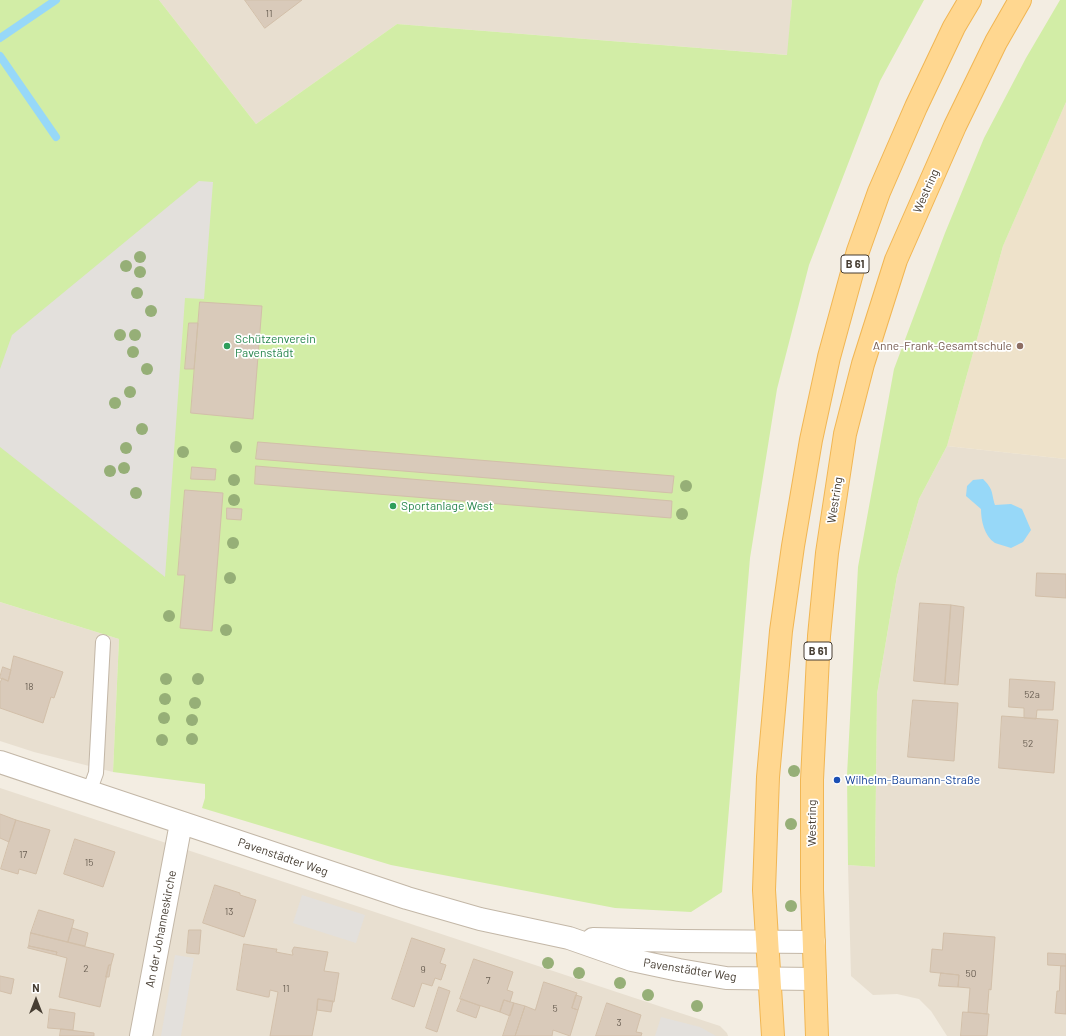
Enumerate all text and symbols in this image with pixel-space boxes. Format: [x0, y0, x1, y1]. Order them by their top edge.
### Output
house number: 11 [265, 8, 273, 20]
street label: Westring [910, 167, 942, 215]
road number: B 61 [841, 255, 869, 273]
place label: Schützenverein Pavenstädt [235, 332, 316, 360]
place label: Anne-Frank-Gesamtschule [873, 339, 1012, 353]
marker: Schützenverein Pavenstädt [222, 341, 232, 351]
marker: Anne-Frank-Gesamtschule [1015, 341, 1025, 351]
street label: Westring [824, 476, 846, 524]
place label: Sportanlage West [401, 499, 493, 513]
marker: Sportanlage West [388, 501, 398, 511]
road number: B 61 [804, 642, 832, 660]
house number: 18 [25, 681, 33, 693]
house number: 52a [1024, 689, 1040, 701]
house number: 52 [1023, 738, 1033, 750]
place label: Wilhelm-Baumann-Straße [845, 773, 980, 787]
marker: Wilhelm-Baumann-Straße [832, 775, 842, 785]
street label: Westring [805, 800, 819, 846]
street label: Pavenstädter Weg [236, 835, 330, 879]
house number: 17 [19, 849, 27, 861]
house number: 15 [85, 857, 93, 869]
street label: An der Johanneskirche [143, 869, 179, 989]
house number: 13 [225, 906, 233, 918]
street label: Pavenstädter Weg [642, 956, 738, 984]
house number: 2 [83, 963, 89, 975]
house number: 9 [420, 964, 426, 976]
house number: 50 [966, 968, 976, 980]
house number: 7 [486, 975, 490, 987]
north arrow [16, 980, 56, 1020]
text: N [32, 981, 40, 994]
house number: 11 [282, 983, 290, 995]
house number: 5 [552, 1003, 558, 1015]
house number: 3 [616, 1017, 622, 1029]

